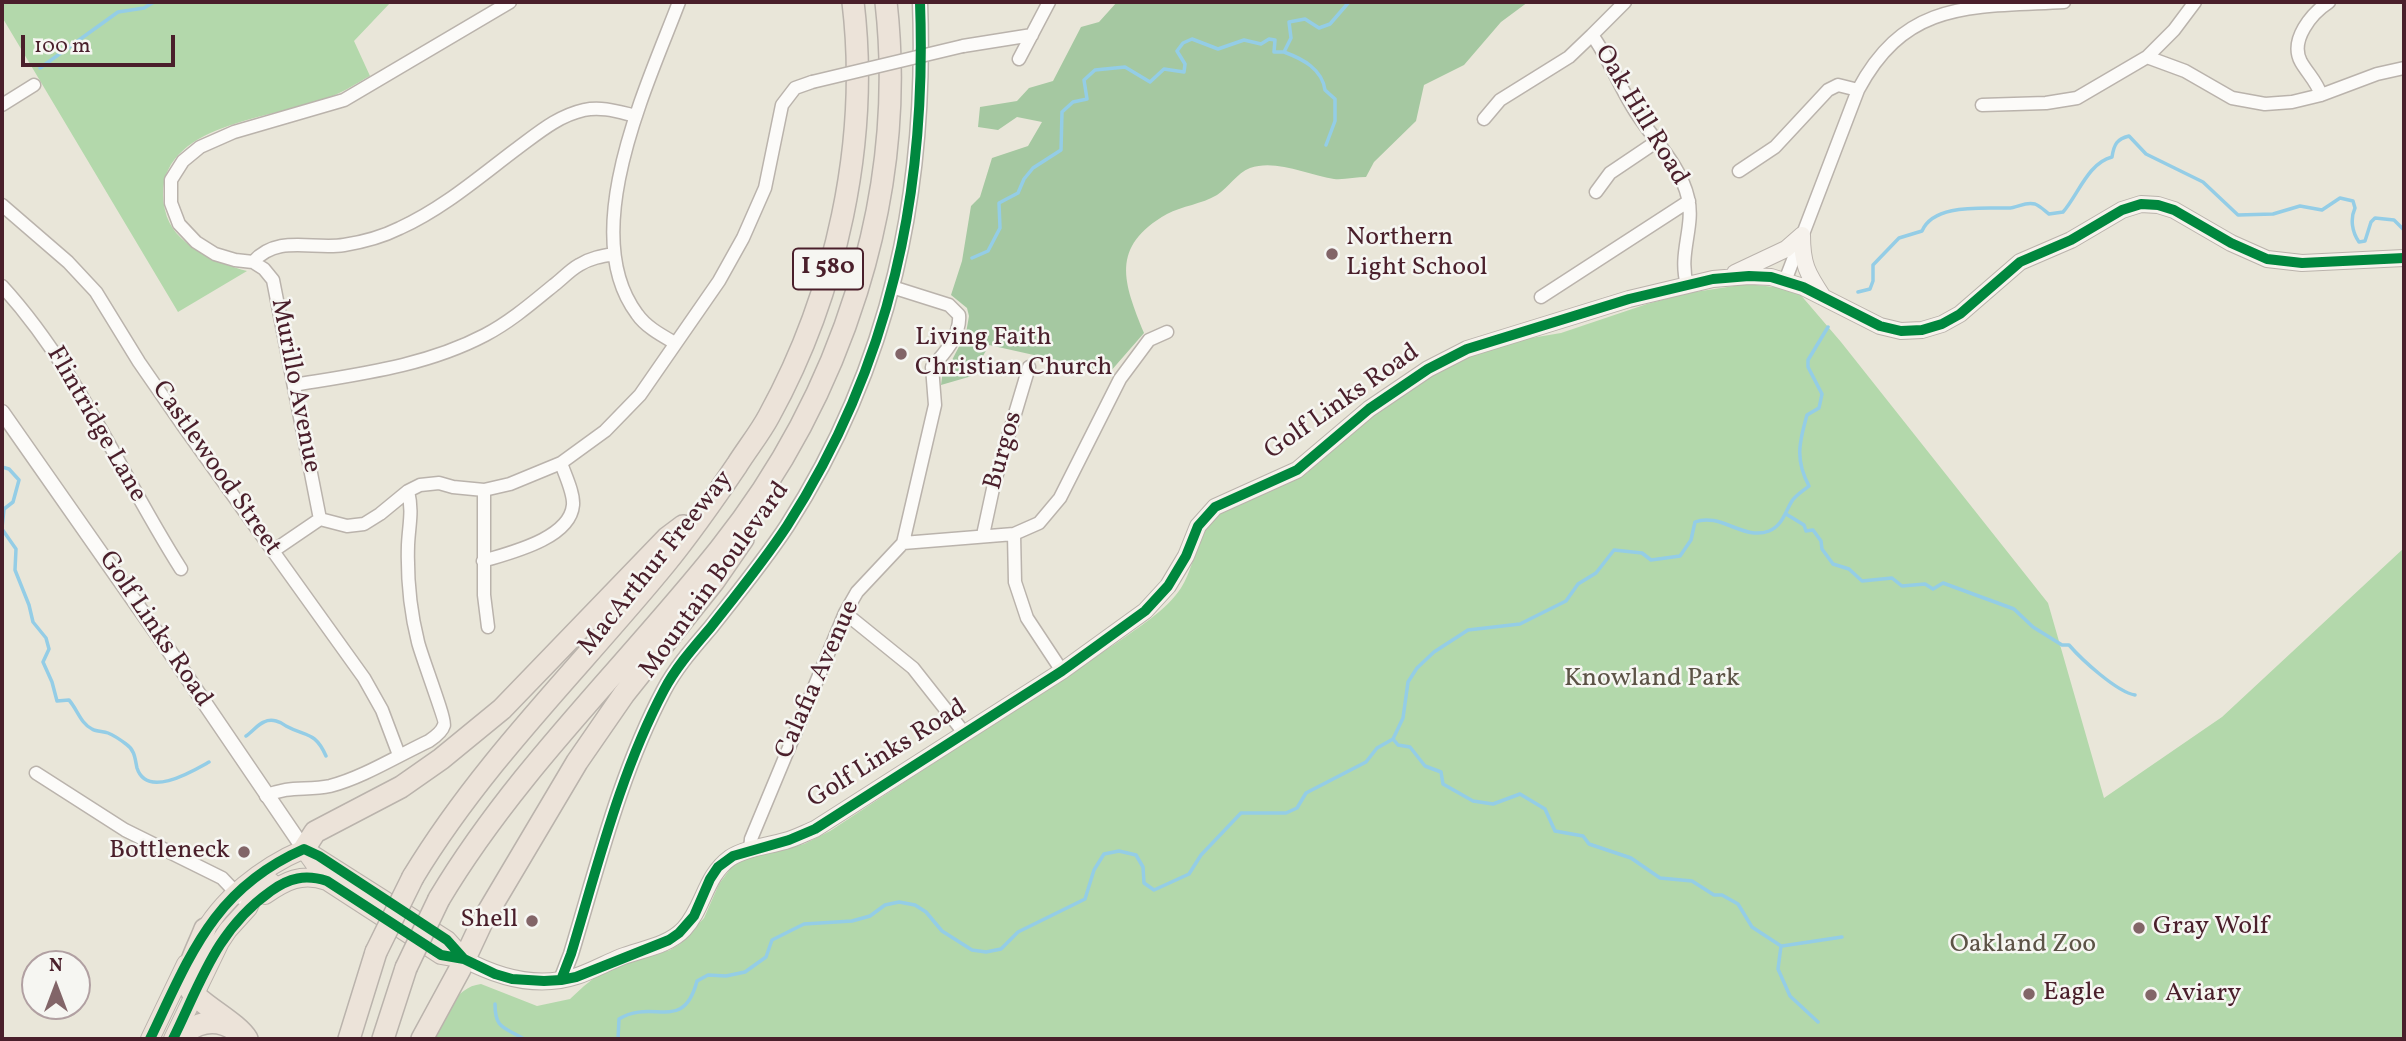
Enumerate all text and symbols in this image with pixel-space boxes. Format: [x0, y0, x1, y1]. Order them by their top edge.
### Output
scale bar [24, 21, 178, 65]
text: 100 m [34, 32, 91, 61]
street label: Oak Hill Road [1586, 40, 1694, 192]
place label: Northern Light School [1346, 223, 1487, 284]
marker: Northern Light School [1324, 246, 1340, 262]
road number: I 580 [793, 248, 863, 290]
street label: Murillo Avenue [262, 296, 326, 476]
place label: Living Faith Christian Church [915, 323, 1112, 384]
street label: Golf Links Road [1260, 338, 1426, 468]
street label: Flintridge Lane [38, 342, 152, 508]
marker: Living Faith Christian Church [893, 346, 909, 362]
street label: Castlewood Street [143, 376, 287, 562]
street label: Burgos [979, 408, 1031, 494]
street label: MacArthur Freeway [573, 465, 741, 663]
street label: Mountain Boulevard [634, 477, 798, 685]
street label: Golf Links Road [90, 546, 218, 714]
street label: Calafia Avenue [770, 596, 868, 764]
park label: Knowland Park [1564, 664, 1740, 696]
street label: Golf Links Road [803, 694, 973, 816]
place label: Bottleneck [109, 836, 230, 868]
marker: Bottleneck [236, 844, 252, 860]
place label: Shell [460, 905, 518, 937]
place label: Gray Wolf [2153, 912, 2269, 944]
marker: Shell [524, 913, 540, 929]
marker: Gray Wolf [2131, 920, 2147, 936]
park label: Oakland Zoo [1950, 930, 2096, 962]
north arrow [21, 950, 91, 1020]
text: N [49, 953, 63, 979]
place label: Eagle [2043, 978, 2105, 1010]
place label: Aviary [2165, 979, 2241, 1011]
marker: Eagle [2021, 986, 2037, 1002]
marker: Aviary [2143, 987, 2159, 1003]

